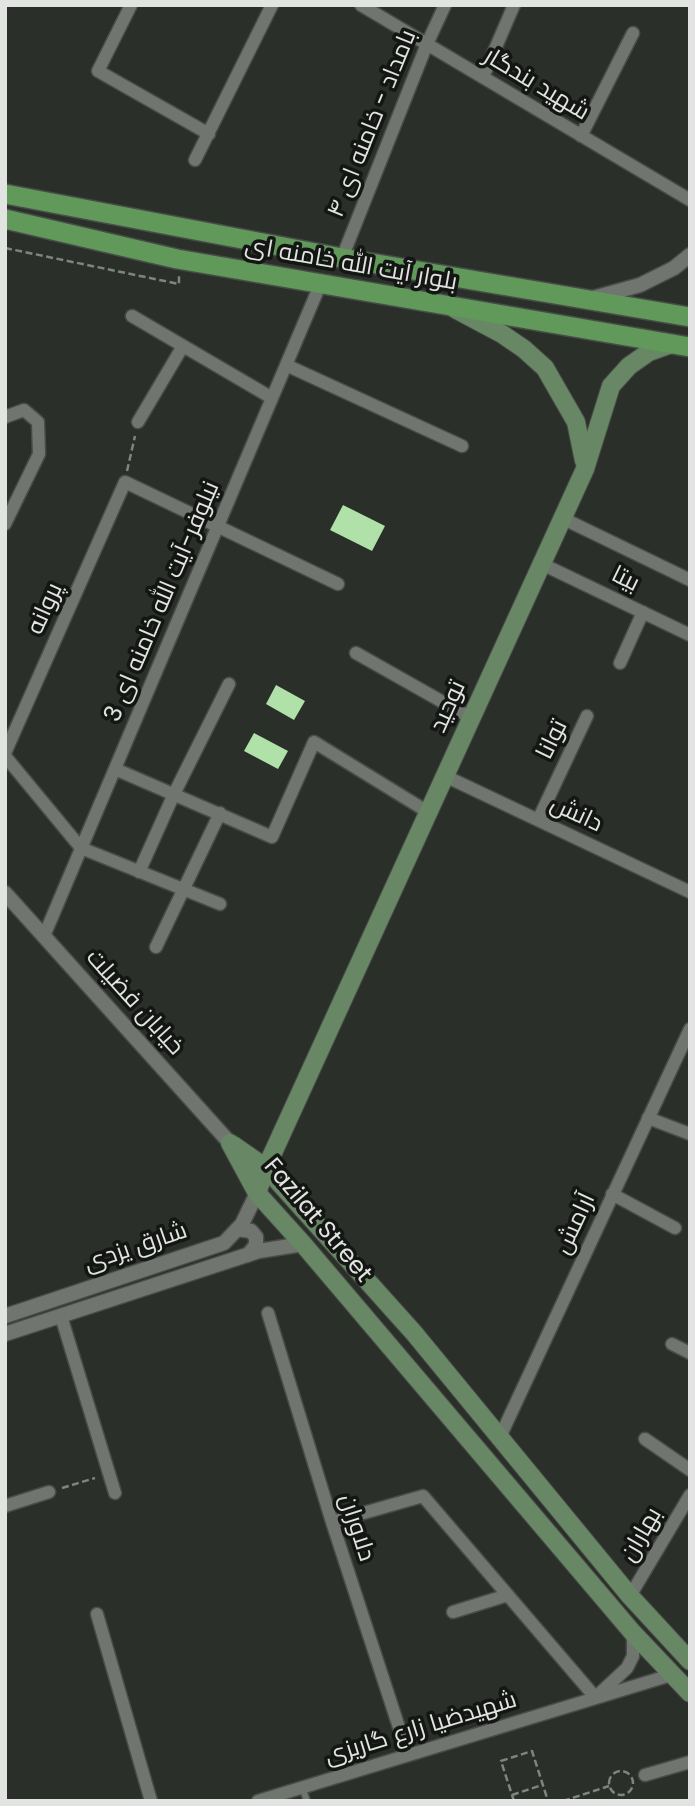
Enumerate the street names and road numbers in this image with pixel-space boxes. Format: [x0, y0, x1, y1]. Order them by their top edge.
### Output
street label: بامداد - خامنه ای ۴ [322, 26, 424, 222]
street label: شهید بندگار [478, 42, 594, 128]
street label: بلوار آیت الله خامنه ای [243, 232, 459, 298]
street label: نیلوفر-آیت الله خامنه ای 3 [99, 477, 227, 727]
street label: بیتا [606, 561, 644, 599]
street label: پروانه [22, 579, 70, 639]
street label: توحید [425, 677, 473, 737]
street label: توانا [531, 716, 575, 764]
street label: دانش [545, 790, 607, 840]
street label: خیابان فضیلت [79, 944, 189, 1062]
street label: Fazilat Street [257, 1153, 377, 1289]
street label: آرامش [549, 1189, 603, 1259]
street label: شارق یزدی [81, 1217, 191, 1279]
street label: دلاوران [332, 1491, 380, 1565]
street label: بهاران [615, 1503, 669, 1567]
street label: شهیدضیا زارع گاریزی [322, 1686, 520, 1772]

